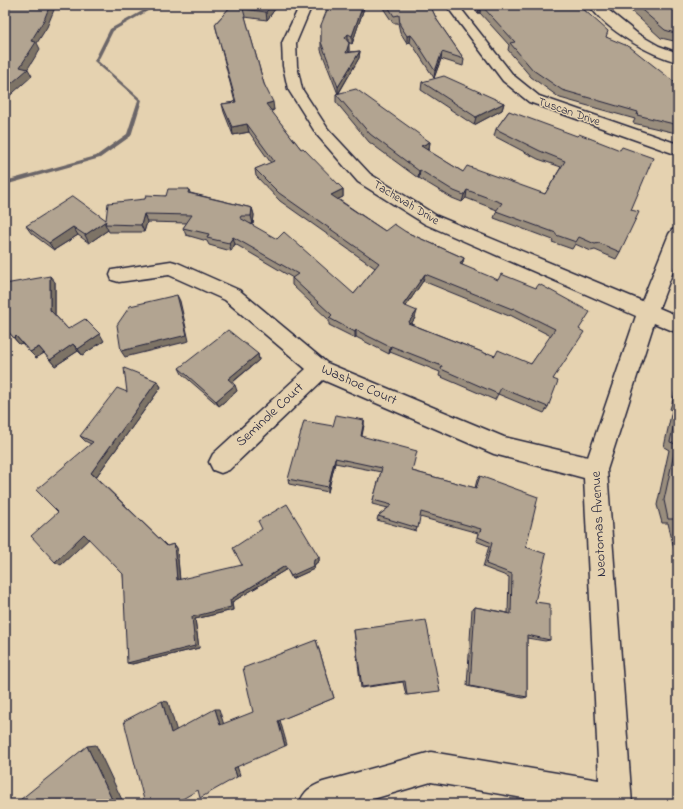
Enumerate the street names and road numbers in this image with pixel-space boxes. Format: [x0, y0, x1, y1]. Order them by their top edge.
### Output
street label: Tuscan Drive [535, 93, 603, 131]
street label: Tachevah Drive [369, 176, 443, 230]
street label: Washoe Court [318, 359, 401, 411]
street label: Seminole Court [231, 378, 309, 452]
street label: Neotomas Avenue [586, 470, 612, 577]

